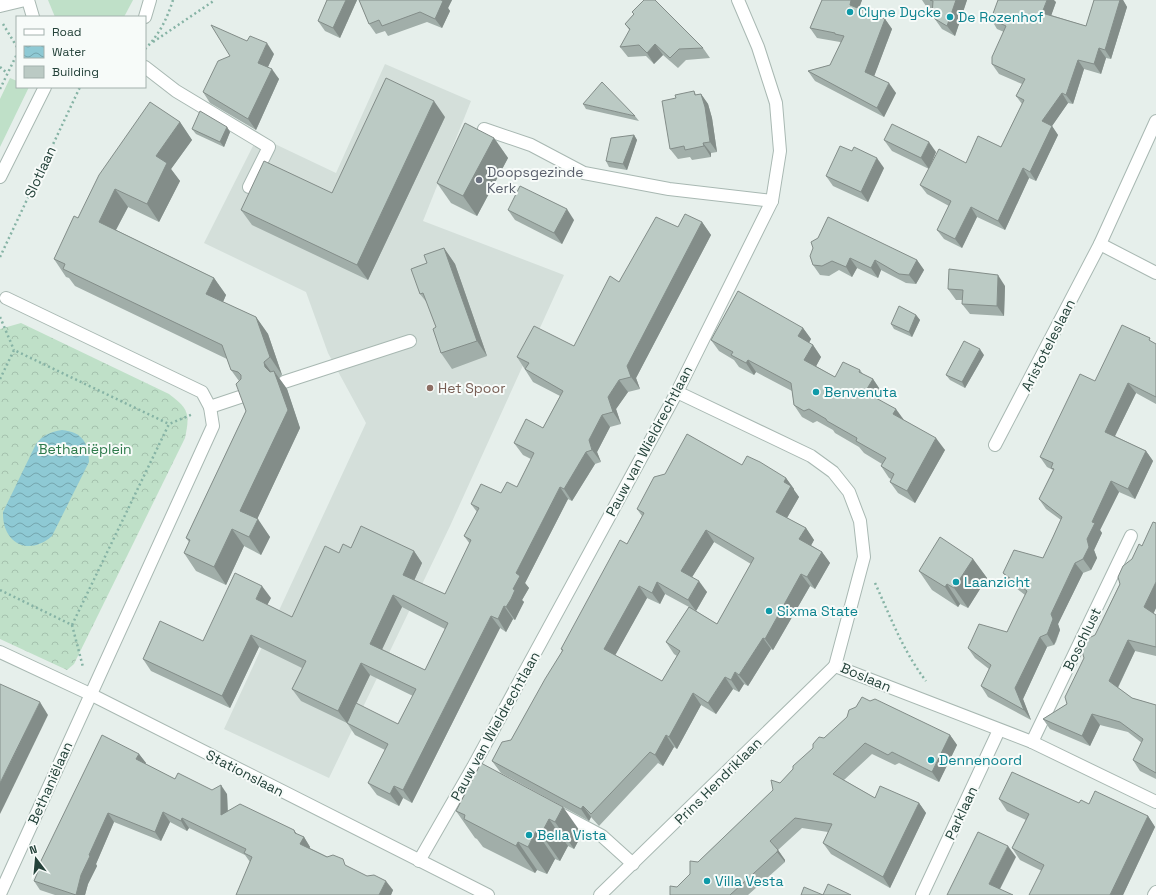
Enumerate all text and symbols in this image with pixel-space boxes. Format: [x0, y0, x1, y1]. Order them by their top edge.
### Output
place label: Clyne Dycke [858, 3, 941, 21]
marker: Clyne Dycke [845, 7, 855, 17]
place label: De Rozenhof [958, 8, 1043, 26]
marker: De Rozenhof [945, 12, 955, 22]
legend [16, 16, 146, 88]
text: Road [52, 24, 81, 40]
text: Water [52, 44, 86, 60]
text: Building [52, 64, 99, 80]
street label: Slotlaan [20, 143, 60, 201]
place label: Doopsgezinde Kerk [487, 163, 584, 197]
marker: Doopsgezinde Kerk [474, 175, 484, 185]
street label: Aristoteleslaan [1017, 296, 1079, 394]
street label: Pauw van Wieldrechtlaan [602, 363, 696, 519]
place label: Het Spoor [438, 379, 505, 397]
marker: Het Spoor [425, 383, 435, 393]
place label: Benvenuta [824, 383, 897, 401]
marker: Benvenuta [811, 387, 821, 397]
park label: Bethaniëplein [38, 440, 132, 458]
place label: Laanzicht [964, 573, 1030, 591]
marker: Laanzicht [951, 577, 961, 587]
place label: Sixma State [777, 602, 858, 620]
street label: Boschlust [1059, 605, 1105, 673]
marker: Sixma State [764, 606, 774, 616]
street label: Pauw van Wieldrechtlaan [446, 648, 544, 804]
street label: Boslaan [838, 658, 894, 696]
street label: Prins Hendriklaan [671, 734, 765, 828]
street label: Bethaniëlaan [24, 739, 76, 827]
street label: Stationslaan [203, 746, 287, 800]
place label: Dennenoord [939, 751, 1022, 769]
marker: Dennenoord [926, 755, 936, 765]
street label: Parklaan [941, 783, 981, 843]
place label: Bella Vista [537, 826, 607, 844]
marker: Bella Vista [524, 830, 534, 840]
north arrow [16, 839, 56, 879]
text: N [28, 842, 39, 857]
place label: Villa Vesta [715, 872, 784, 890]
marker: Villa Vesta [702, 876, 712, 886]

